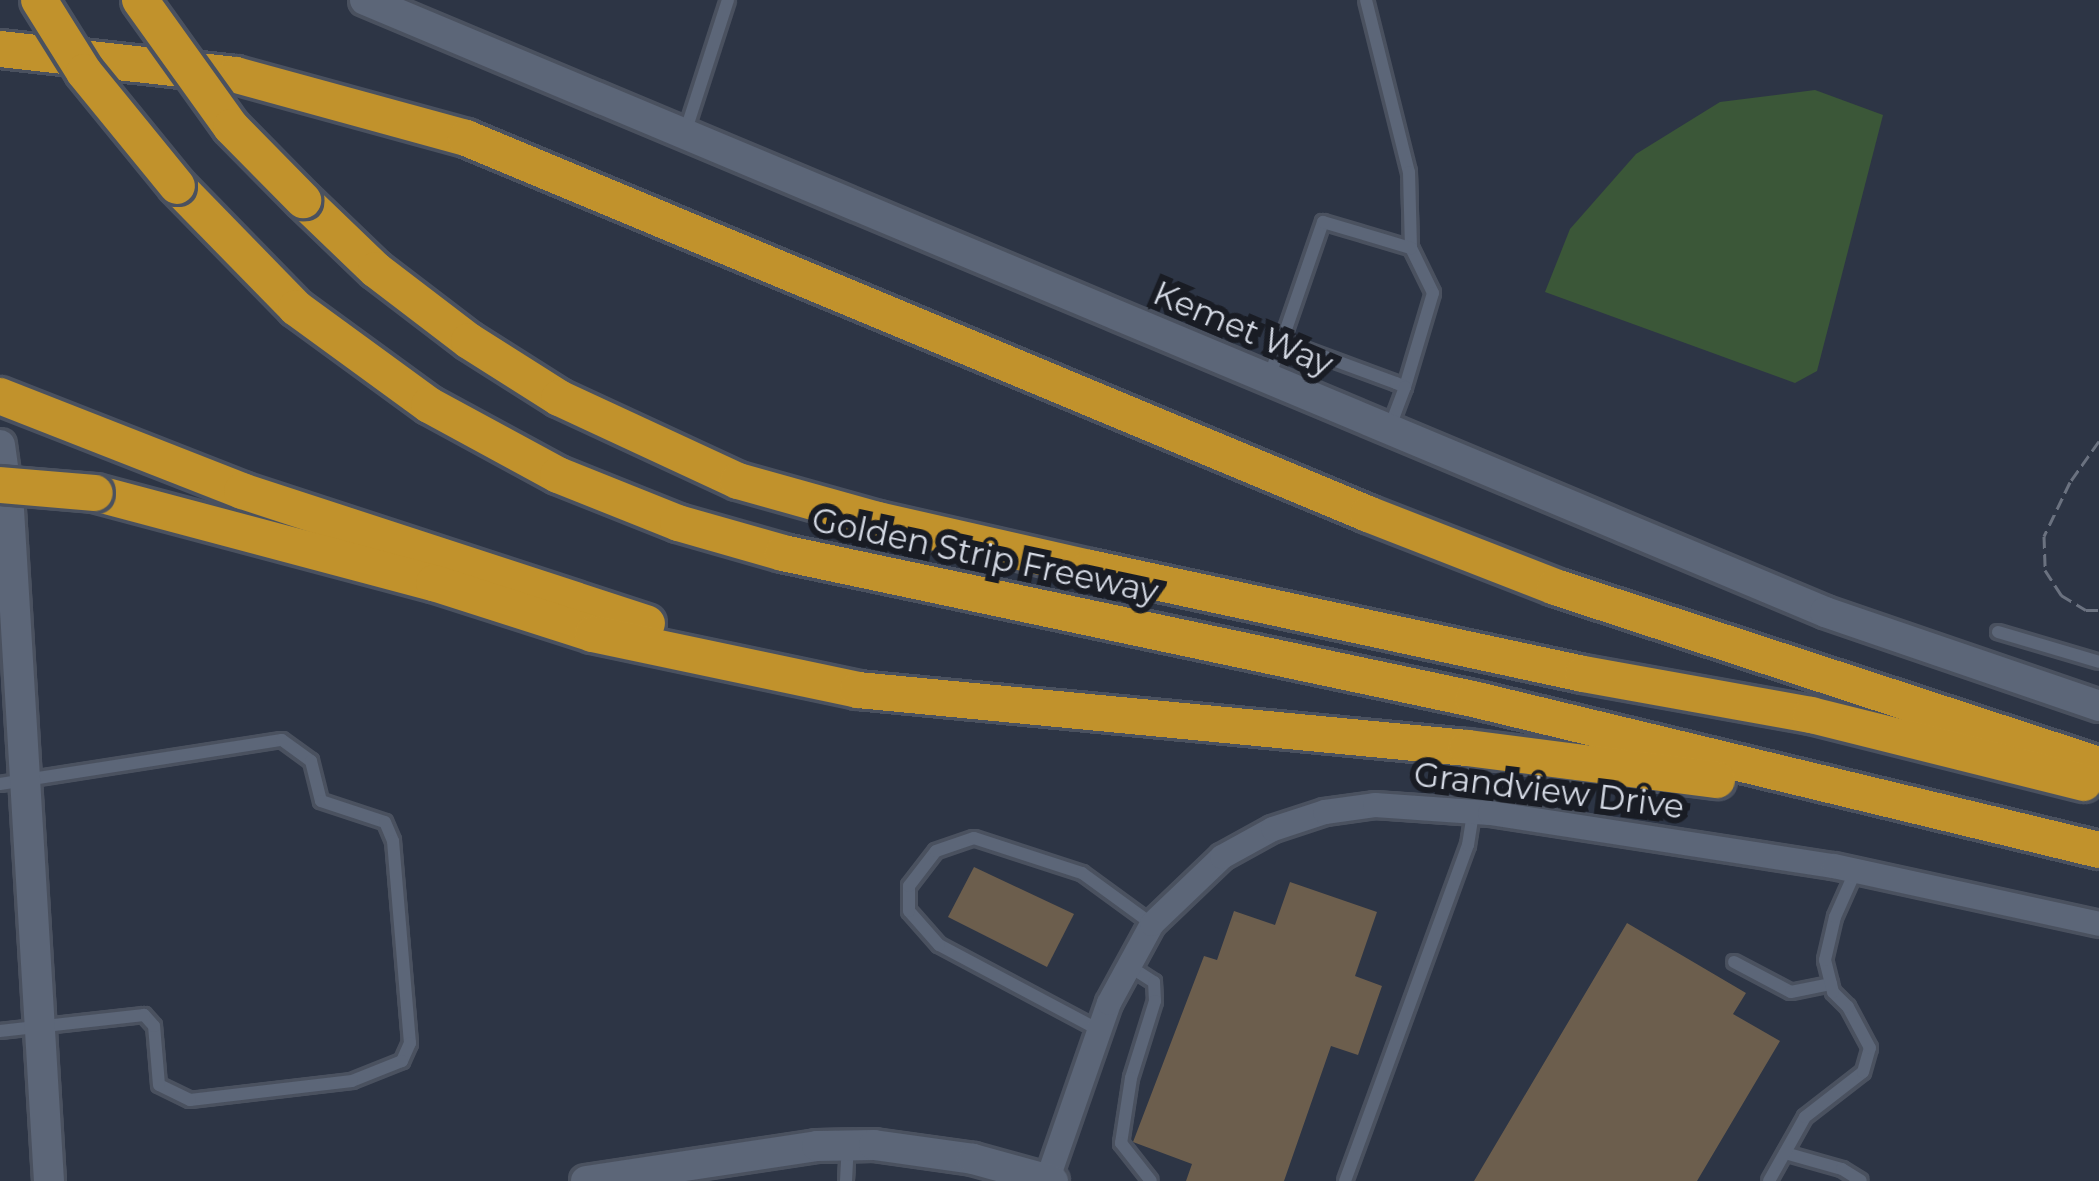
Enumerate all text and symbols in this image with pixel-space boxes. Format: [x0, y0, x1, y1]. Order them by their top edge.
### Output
street label: Kemet Way [1147, 273, 1339, 385]
street label: Golden Strip Freeway [808, 500, 1162, 612]
street label: Grandview Drive [1412, 755, 1686, 827]

